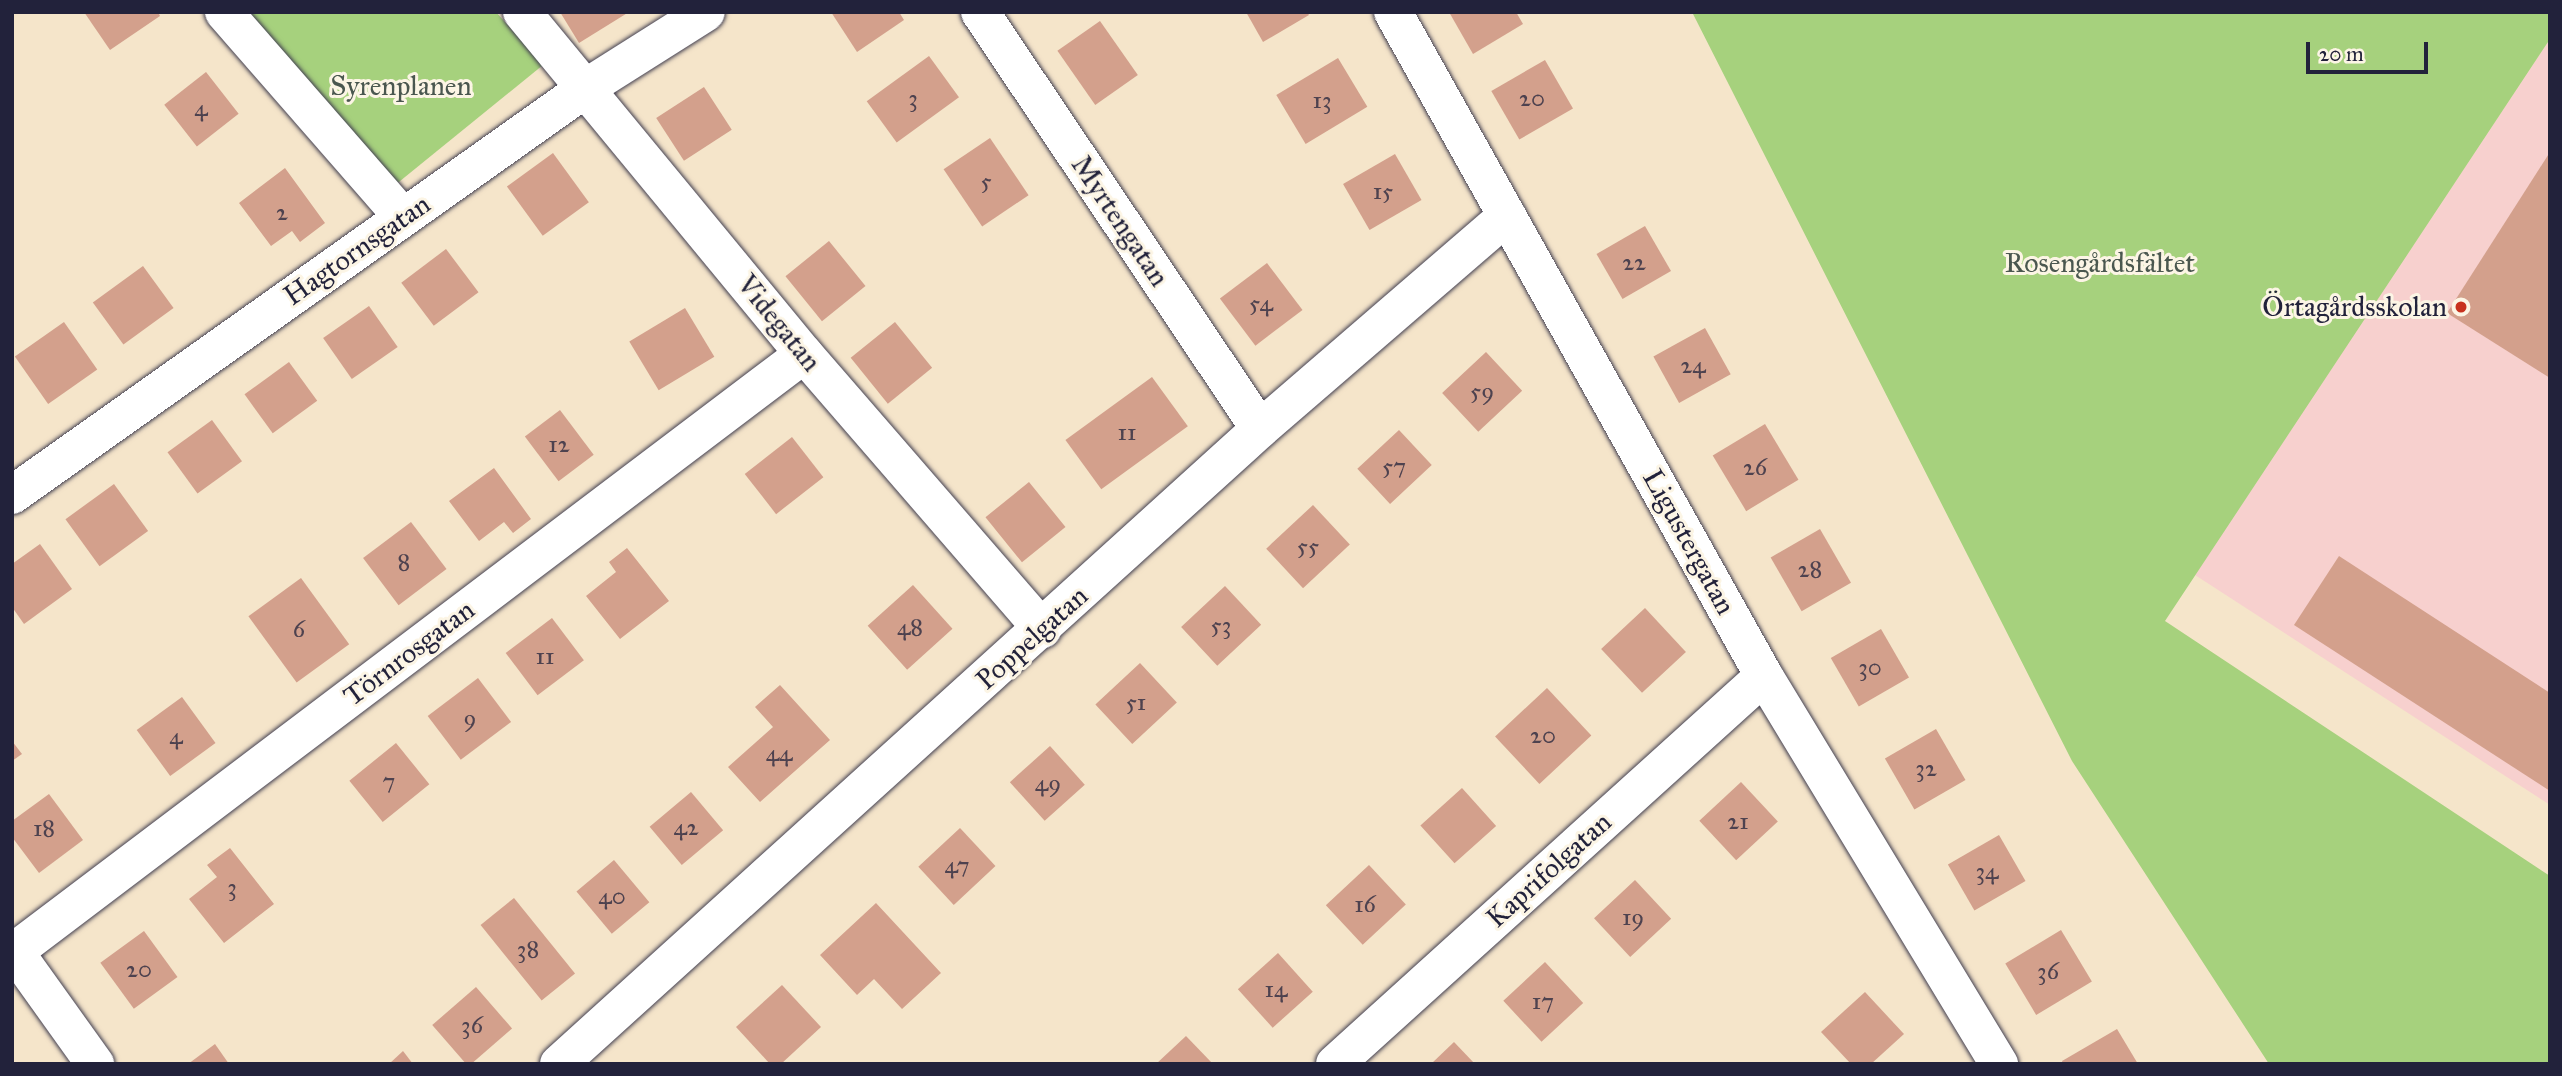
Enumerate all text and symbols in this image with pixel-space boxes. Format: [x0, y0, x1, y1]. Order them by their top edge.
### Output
scale bar [2310, 28, 2432, 72]
text: 20 m [2319, 41, 2364, 67]
park label: Syrenplanen [330, 69, 472, 103]
house number: 3 [908, 85, 918, 113]
house number: 20 [1519, 85, 1545, 113]
house number: 13 [1312, 87, 1332, 115]
house number: 4 [194, 95, 208, 123]
street label: Myrtengatan [1064, 149, 1176, 293]
house number: 5 [980, 168, 992, 196]
house number: 15 [1373, 178, 1393, 206]
street label: Hagtornsgatan [277, 187, 437, 313]
house number: 2 [276, 199, 288, 227]
park label: Rosengårdsfältet [2005, 246, 2195, 280]
house number: 22 [1622, 249, 1646, 277]
street label: Videgatan [730, 268, 828, 378]
house number: 54 [1249, 290, 1273, 318]
place label: Örtagårdsskolan [2262, 290, 2447, 324]
marker: Örtagårdsskolan [2453, 299, 2469, 315]
house number: 24 [1680, 352, 1706, 380]
house number: 59 [1470, 378, 1494, 406]
house number: 11 [1118, 419, 1136, 447]
house number: 12 [548, 431, 570, 459]
house number: 57 [1382, 453, 1406, 481]
house number: 26 [1743, 454, 1767, 482]
street label: Ligustergatan [1635, 464, 1743, 620]
house number: 55 [1297, 533, 1319, 561]
house number: 8 [398, 549, 410, 577]
house number: 28 [1798, 556, 1822, 584]
street label: Poppelgatan [969, 579, 1095, 697]
street label: Törnrosgatan [337, 593, 481, 713]
house number: 53 [1211, 612, 1231, 640]
house number: 48 [897, 614, 923, 642]
house number: 6 [293, 616, 305, 644]
house number: 11 [536, 643, 554, 671]
house number: 30 [1858, 654, 1882, 682]
house number: 51 [1126, 689, 1146, 717]
house number: 9 [464, 705, 476, 733]
house number: 20 [1530, 722, 1556, 750]
house number: 4 [169, 723, 183, 751]
house number: 44 [766, 740, 792, 768]
house number: 32 [1915, 755, 1937, 783]
house number: 7 [383, 768, 395, 796]
house number: 49 [1035, 770, 1061, 798]
street label: Kaprifolgatan [1480, 805, 1618, 935]
house number: 21 [1727, 808, 1749, 836]
house number: 42 [673, 814, 699, 842]
house number: 18 [33, 815, 55, 843]
house number: 47 [944, 852, 970, 880]
house number: 34 [1976, 858, 1998, 886]
house number: 3 [227, 874, 237, 902]
house number: 40 [598, 883, 626, 911]
house number: 16 [1354, 891, 1376, 919]
house number: 19 [1622, 904, 1644, 932]
house number: 38 [517, 936, 539, 964]
house number: 20 [126, 956, 152, 984]
house number: 36 [2037, 958, 2059, 986]
house number: 14 [1265, 976, 1287, 1004]
house number: 17 [1532, 988, 1554, 1016]
house number: 36 [461, 1012, 483, 1040]

